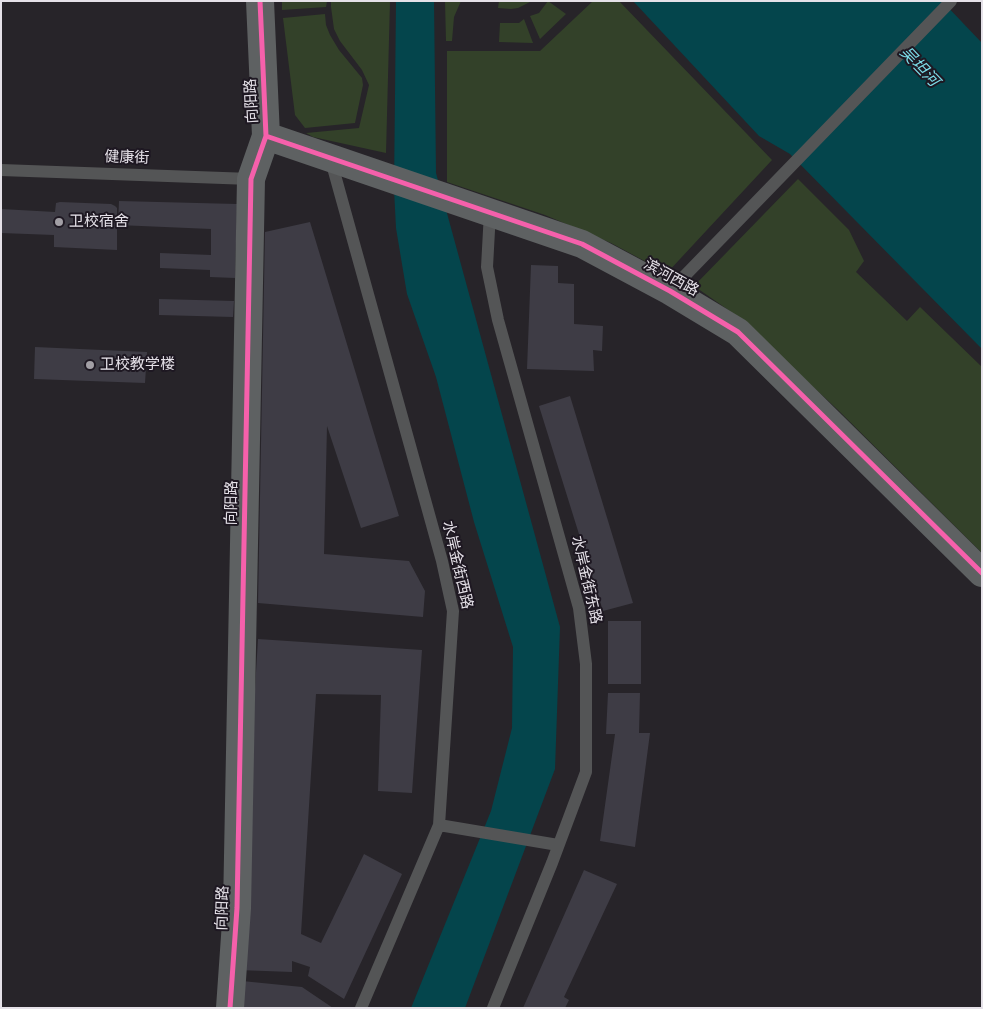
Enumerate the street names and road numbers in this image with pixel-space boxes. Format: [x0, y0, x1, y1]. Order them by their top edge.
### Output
street label: 向阳路 [242, 78, 262, 124]
street label: 健康街 [104, 148, 150, 168]
street label: 滨河西路 [640, 256, 702, 300]
street label: 向阳路 [223, 480, 241, 526]
street label: 水岸金街西路 [438, 519, 476, 611]
street label: 水岸金街东路 [567, 534, 605, 626]
street label: 向阳路 [213, 885, 233, 931]

